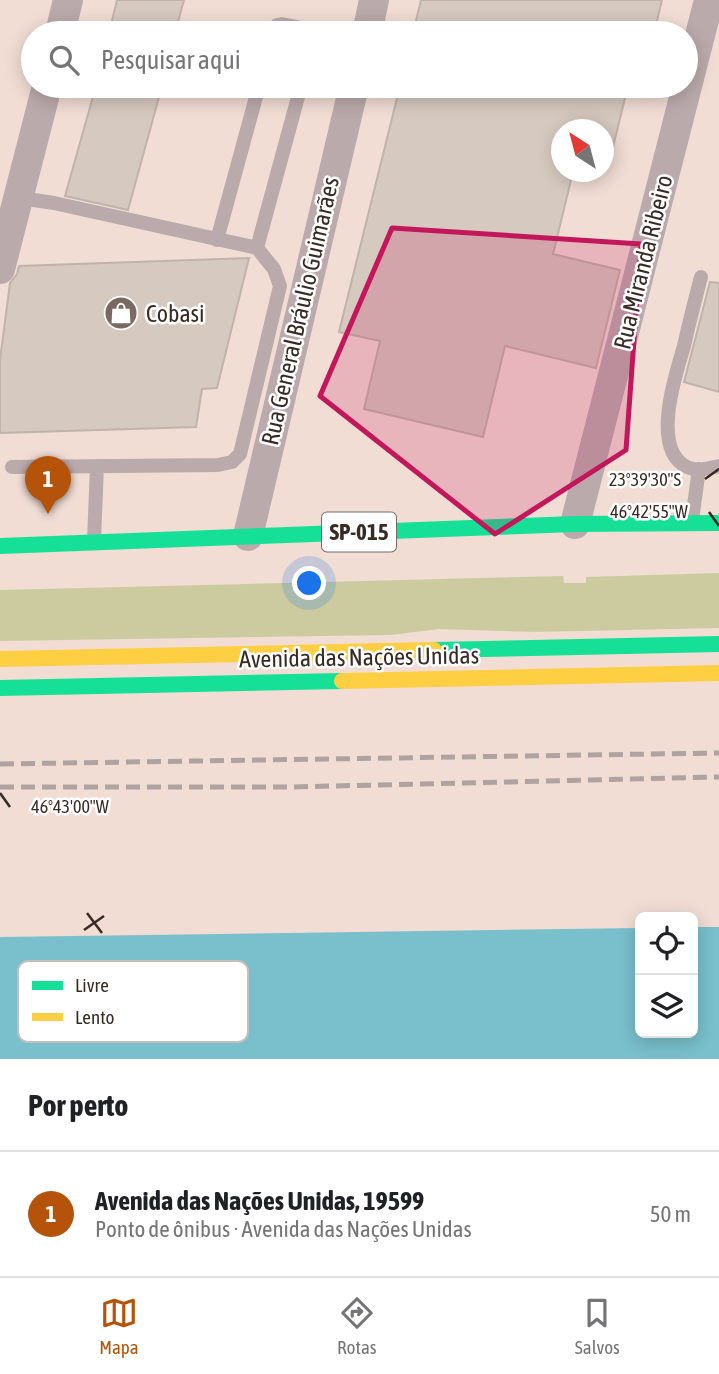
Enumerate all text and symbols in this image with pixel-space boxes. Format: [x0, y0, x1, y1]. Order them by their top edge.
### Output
search box [21, 21, 698, 98]
icon: search [45, 41, 83, 79]
text: Pesquisar aqui [101, 45, 241, 75]
north arrow [551, 119, 614, 182]
street label: Rua Miranda Ribeiro [608, 172, 678, 352]
street label: Rua General Bráulio Guimarães [256, 174, 344, 448]
shop icon: Cobasi [102, 294, 140, 332]
place label: Cobasi [146, 300, 205, 327]
pin: 1 [25, 456, 71, 514]
text: 23°39'30"S [609, 469, 681, 490]
text: 46°42'55"W [610, 501, 688, 522]
road number: SP-015 [322, 512, 396, 552]
your location [292, 566, 326, 600]
street label: Avenida das Nações Unidas [239, 641, 479, 673]
text: 46°43'00"W [31, 796, 109, 817]
map controls [635, 912, 698, 1038]
button: locate [635, 912, 698, 975]
legend [18, 961, 248, 1042]
text: Livre [75, 974, 109, 996]
button: layers [635, 975, 698, 1038]
text: Lento [75, 1006, 114, 1028]
text: Por perto [28, 1088, 128, 1122]
text: Avenida das Nações Unidas, 19599 [95, 1186, 424, 1216]
text: 1 [46, 1201, 56, 1227]
text: 50 m [650, 1201, 691, 1227]
text: Ponto de ônibus · Avenida das Nações Unidas [95, 1216, 472, 1242]
tab: Mapa [99, 1294, 139, 1358]
tab: Rotas [337, 1294, 376, 1358]
tab: Salvos [575, 1294, 620, 1358]

